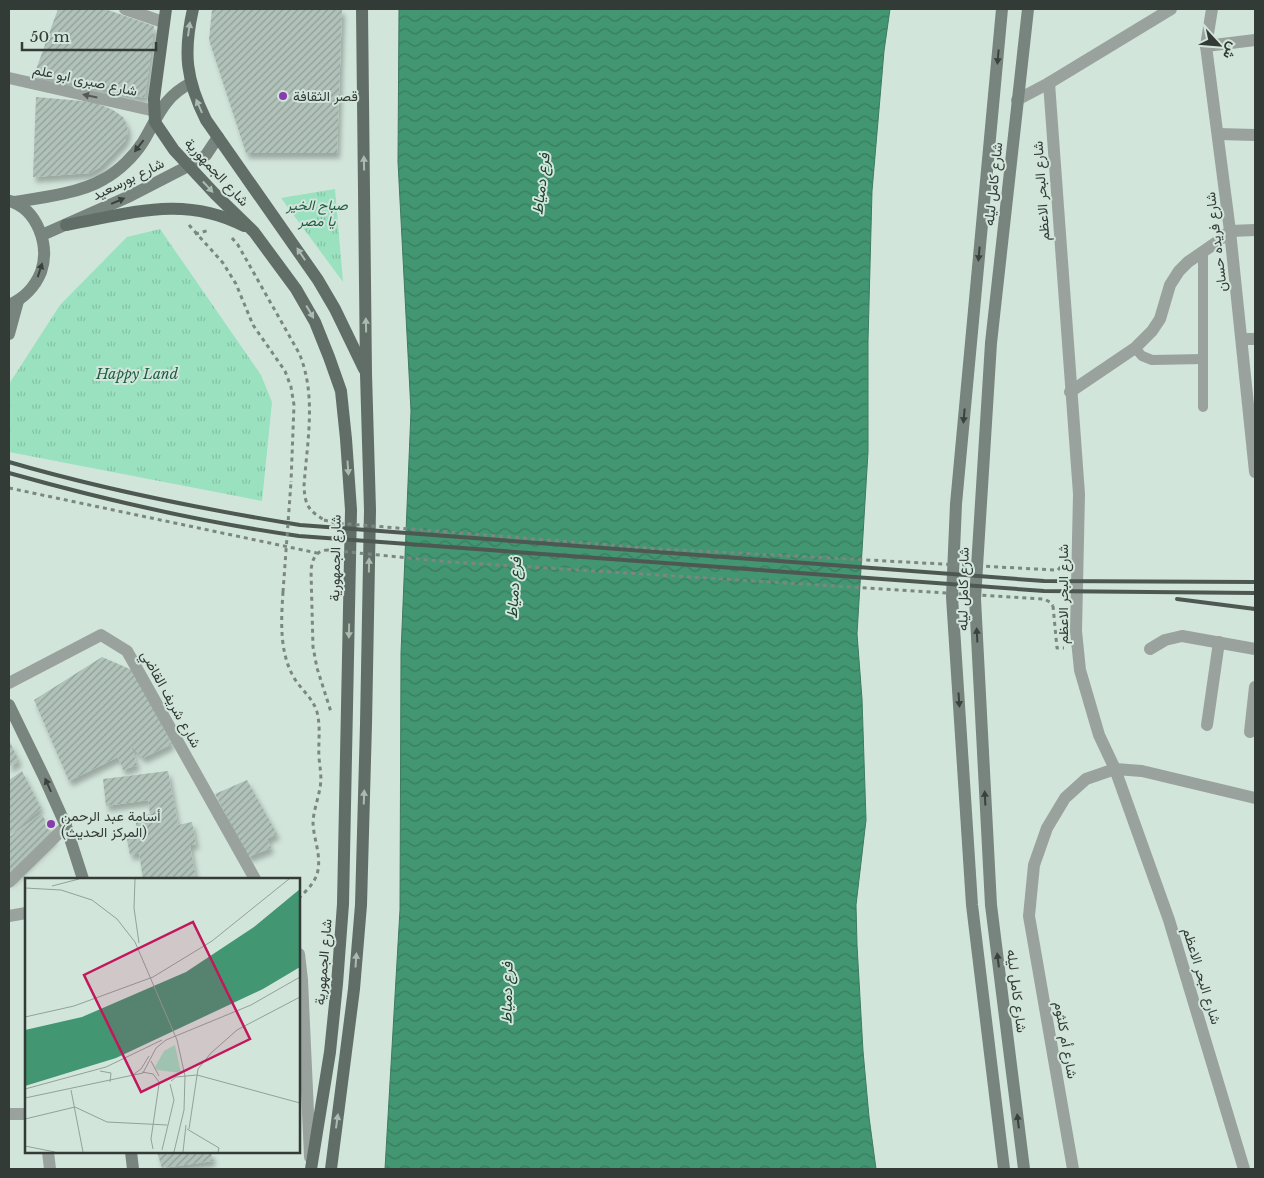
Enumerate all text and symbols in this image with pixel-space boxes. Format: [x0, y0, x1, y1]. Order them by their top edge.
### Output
scale bar [22, 20, 156, 52]
one-way arrow [186, 20, 194, 36]
north arrow [1194, 20, 1244, 70]
text: 50 m [30, 27, 70, 46]
text: ش [1219, 39, 1242, 62]
one-way arrow [993, 50, 1001, 66]
street label: شارع صبرى ابو علم [31, 60, 139, 102]
place label: قصر الثقافة [293, 87, 358, 105]
marker: قصر الثقافة [277, 90, 289, 102]
one-way arrow [81, 92, 97, 100]
one-way arrow [195, 99, 203, 113]
street label: شارع الجمهورية [179, 134, 253, 211]
one-way arrow [133, 139, 144, 152]
street label: شارع البحر الاعظم [1029, 140, 1055, 242]
street label: شارع كامل ليله [980, 141, 1008, 227]
water label: فرع دمياط [527, 151, 556, 216]
street label: شارع بورسعيد [89, 154, 168, 206]
one-way arrow [360, 154, 368, 170]
one-way arrow [202, 180, 214, 192]
street label: شارع فريده حسان [1201, 191, 1233, 293]
park label: صباح الخير يا مصر [285, 196, 348, 230]
one-way arrow [111, 197, 125, 205]
one-way arrow [975, 246, 983, 262]
one-way arrow [296, 247, 306, 261]
one-way arrow [36, 262, 44, 277]
one-way arrow [305, 305, 314, 319]
one-way arrow [362, 317, 370, 333]
park label: Happy Land [95, 365, 179, 383]
one-way arrow [960, 408, 968, 424]
one-way arrow [345, 460, 353, 476]
street label: شارع الجمهورية [325, 515, 347, 602]
street label: شارع البحر الاعظم [1054, 544, 1074, 644]
street label: شارع كامل ليله [953, 547, 975, 631]
water label: فرع دمياط [502, 555, 527, 620]
one-way arrow [365, 557, 373, 573]
one-way arrow [345, 623, 353, 639]
one-way arrow [972, 627, 980, 643]
street label: شارع شريف القاضي [134, 647, 205, 752]
one-way arrow [955, 692, 963, 708]
one-way arrow [43, 778, 51, 792]
one-way arrow [360, 789, 368, 805]
one-way arrow [981, 789, 989, 805]
place label: أسامة عبد الرحمن (المركز الحديث) [61, 807, 160, 841]
marker: أسامة عبد الرحمن (المركز الحديث) [45, 818, 57, 830]
inset map [25, 878, 300, 1153]
street label: شارع الجمهورية [310, 918, 338, 1006]
street label: شارع البحر الاعظم [1177, 926, 1225, 1027]
street label: شارع كامل ليله [1001, 948, 1031, 1034]
one-way arrow [353, 951, 361, 967]
one-way arrow [994, 951, 1002, 967]
water label: فرع دمياط [496, 961, 519, 1024]
street label: شارع أم كلثوم [1048, 1000, 1082, 1080]
one-way arrow [333, 1113, 341, 1129]
one-way arrow [1014, 1113, 1022, 1129]

